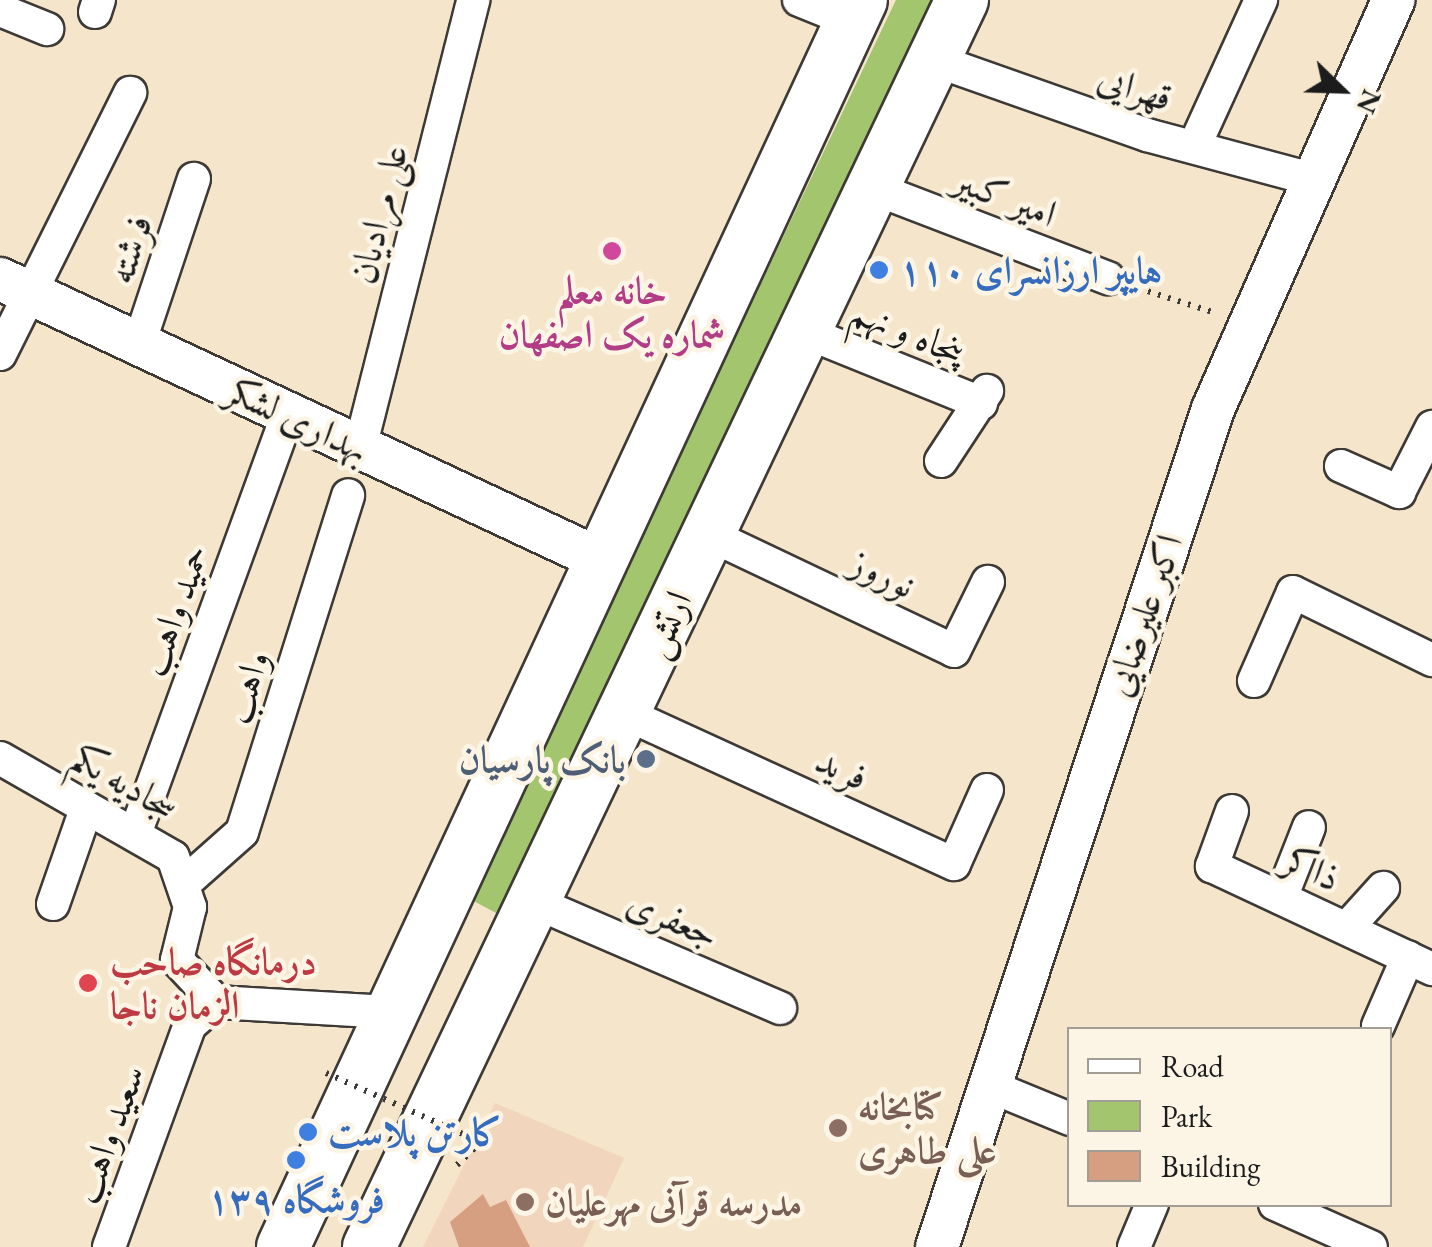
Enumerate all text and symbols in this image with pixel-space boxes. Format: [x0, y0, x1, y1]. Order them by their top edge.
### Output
north arrow [1292, 40, 1392, 140]
street label: قهرایی [1092, 54, 1178, 120]
text: N [1349, 84, 1391, 119]
street label: علی مرادیان [339, 140, 417, 288]
street label: امیر کبیر [947, 156, 1063, 236]
street label: فرشته [96, 209, 162, 289]
marker: خانه معلم شماره یک اصفهان [601, 240, 623, 262]
place label: هایپر ارزانسرای ۱۱۰ [899, 247, 1162, 293]
marker: هایپر ارزانسرای ۱۱۰ [868, 259, 890, 281]
place label: خانه معلم شماره یک اصفهان [498, 267, 726, 356]
street label: پنجاه و نهم [844, 288, 972, 374]
street label: بهداری لشکر [220, 366, 376, 472]
street label: اکبر علیرضایی [1094, 528, 1192, 702]
street label: حمید واهب [129, 538, 219, 682]
street label: نوروز [844, 538, 922, 608]
street label: ارتش [631, 583, 701, 665]
street label: واهب [213, 645, 279, 729]
street label: سجادیه یکم [64, 733, 186, 831]
place label: بانک پارسیان [458, 736, 626, 782]
street label: فرید [809, 736, 875, 800]
marker: بانک پارسیان [635, 748, 657, 770]
street label: ذاکر [1276, 835, 1348, 901]
street label: جعفری [620, 878, 726, 958]
place label: درمانگاه صاحب الزمان ناجا [110, 938, 317, 1028]
marker: درمانگاه صاحب الزمان ناجا [75, 970, 101, 996]
legend [1067, 1027, 1392, 1207]
text: Road [1161, 1047, 1224, 1086]
street label: سعید واهب [62, 1058, 154, 1210]
place label: کتابخانه علی طاهری [858, 1083, 997, 1172]
text: Park [1161, 1097, 1212, 1136]
place label: کارتن پلاست [328, 1109, 502, 1155]
marker: کتابخانه علی طاهری [827, 1117, 849, 1139]
marker: کارتن پلاست [297, 1121, 319, 1143]
text: Building [1161, 1147, 1260, 1186]
marker: فروشگاه ۱۳۹ [285, 1149, 307, 1171]
place label: فروشگاه ۱۳۹ [207, 1176, 385, 1222]
place label: مدرسه قرآنی مهرعلیان [545, 1179, 802, 1225]
marker: مدرسه قرآنی مهرعلیان [514, 1191, 536, 1213]

